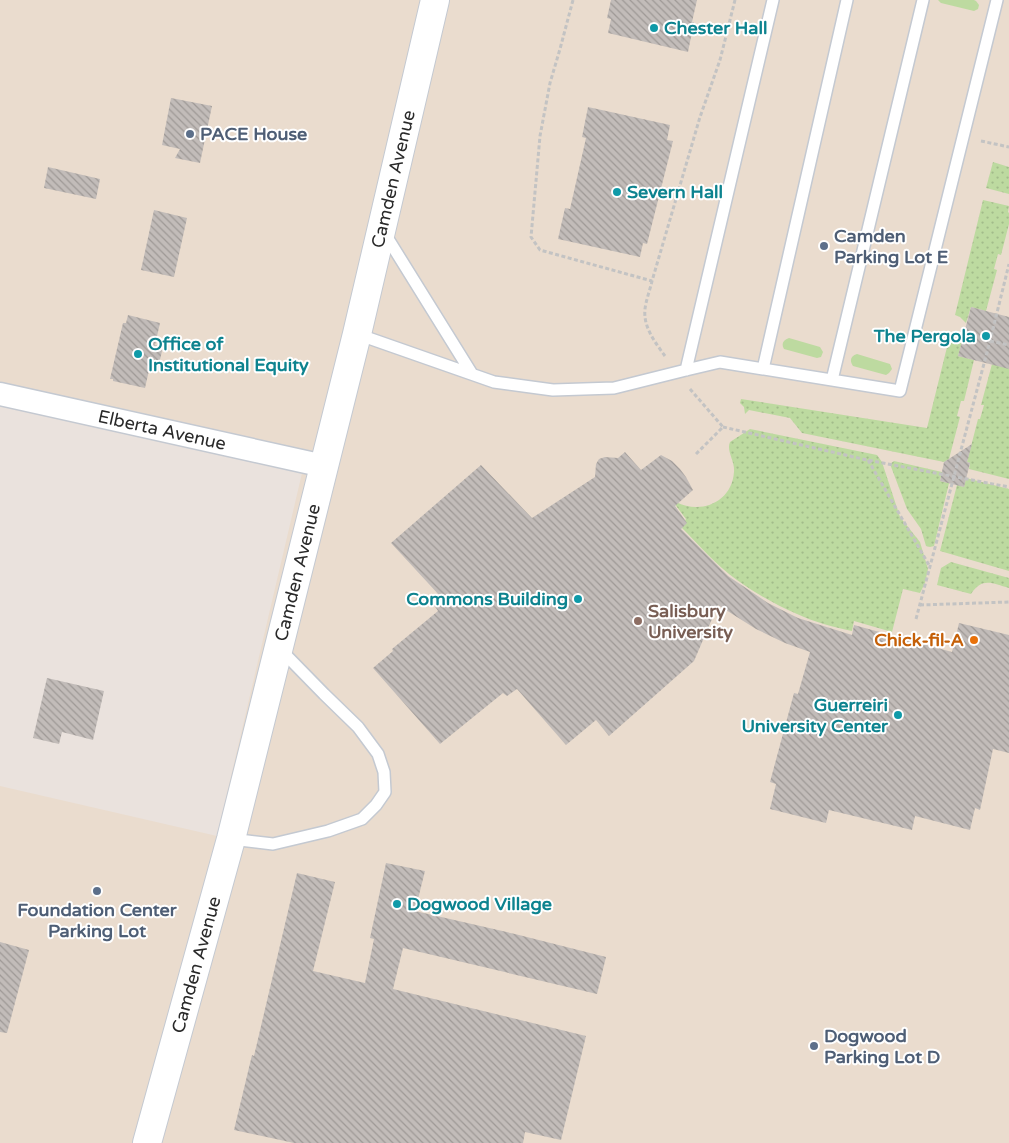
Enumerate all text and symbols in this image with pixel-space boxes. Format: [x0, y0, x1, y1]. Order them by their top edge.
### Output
place label: Chester Hall [664, 17, 767, 39]
marker: Chester Hall [648, 22, 660, 34]
street label: Camden Avenue [366, 108, 420, 250]
place label: PACE House [200, 123, 307, 145]
marker: PACE House [184, 128, 196, 140]
place label: Severn Hall [627, 181, 723, 203]
marker: Severn Hall [611, 186, 623, 198]
place label: Camden Parking Lot E [834, 225, 948, 268]
marker: Camden Parking Lot E [818, 240, 830, 252]
place label: The Pergola [873, 325, 976, 347]
marker: The Pergola [980, 330, 992, 342]
place label: Office of Institutional Equity [148, 333, 309, 376]
marker: Office of Institutional Equity [132, 348, 144, 360]
street label: Elberta Avenue [96, 405, 228, 455]
street label: Camden Avenue [270, 502, 325, 644]
place label: Commons Building [406, 588, 568, 610]
marker: Commons Building [572, 593, 584, 605]
place label: Salisbury University [648, 600, 733, 643]
marker: Salisbury University [632, 615, 644, 627]
place label: Chick-fil-A [874, 629, 964, 651]
marker: Chick-fil-A [968, 634, 980, 646]
place label: Guerreiri University Center [741, 694, 889, 737]
marker: Guerreiri University Center [892, 709, 904, 721]
marker: Foundation Center Parking Lot [91, 885, 103, 897]
place label: Dogwood Village [407, 893, 552, 915]
street label: Camden Avenue [167, 894, 226, 1035]
marker: Dogwood Village [391, 898, 403, 910]
place label: Foundation Center Parking Lot [17, 899, 178, 942]
place label: Dogwood Parking Lot D [824, 1025, 940, 1068]
marker: Dogwood Parking Lot D [808, 1040, 820, 1052]

